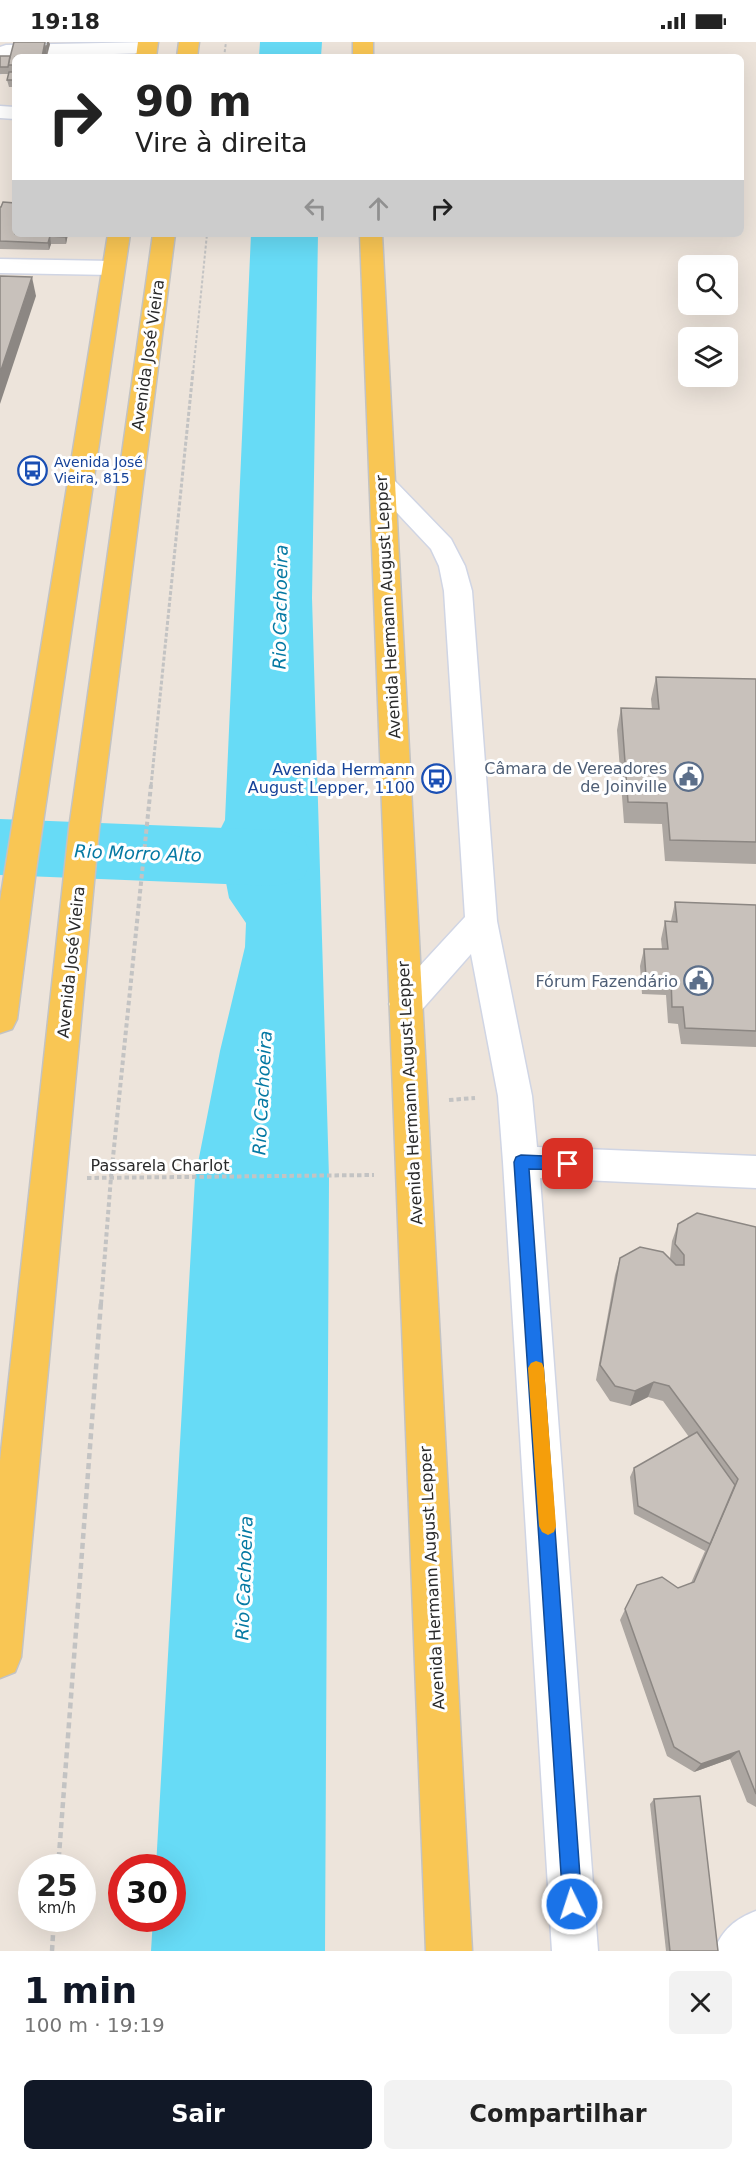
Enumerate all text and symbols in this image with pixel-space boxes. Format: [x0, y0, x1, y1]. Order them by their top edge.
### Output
text: 19:18 [30, 9, 100, 34]
text: 90 m [135, 77, 252, 126]
icon: right [36, 78, 114, 156]
text: Vire à direita [135, 127, 308, 158]
icon: left [299, 192, 332, 225]
icon: ahead [362, 192, 395, 225]
icon: right [425, 192, 458, 225]
map controls [678, 255, 738, 387]
button: search [678, 255, 738, 315]
street label: Avenida José Vieira [128, 278, 168, 432]
button: layers [678, 327, 738, 387]
bus stop icon: Avenida José Vieira, 815 [17, 454, 49, 486]
place label: Avenida José Vieira, 815 [54, 454, 143, 486]
street label: Avenida Hermann August Lepper [372, 474, 404, 739]
water label: Rio Cachoeira [268, 544, 292, 670]
place label: Câmara de Vereadores de Joinville [484, 759, 667, 796]
place label: Avenida Hermann August Lepper, 1100 [248, 760, 415, 797]
public building icon: Câmara de Vereadores de Joinville [672, 761, 704, 793]
bus stop icon: Avenida Hermann August Lepper, 1100 [420, 762, 452, 794]
water label: Rio Morro Alto [74, 840, 202, 866]
street label: Avenida José Vieira [54, 885, 88, 1039]
street label: Avenida Hermann August Lepper [394, 960, 426, 1225]
public building icon: Fórum Fazendário [683, 965, 715, 997]
place label: Fórum Fazendário [535, 972, 678, 991]
water label: Rio Cachoeira [248, 1030, 276, 1156]
pin [542, 1138, 593, 1189]
icon: arrive [551, 1147, 584, 1180]
street label: Passarela Charlot [91, 1156, 229, 1175]
street label: Avenida Hermann August Lepper [416, 1445, 448, 1710]
water label: Rio Cachoeira [231, 1515, 257, 1641]
speed limit sign: 30 [108, 1854, 186, 1932]
text: 25 [36, 1868, 78, 1903]
position arrow [540, 1872, 604, 1936]
text: km/h [38, 1899, 76, 1917]
text: 1 min [24, 1970, 137, 2011]
button: close [669, 1971, 732, 2034]
text: 100 m · 19:19 [24, 2013, 165, 2037]
button: Sair [24, 2080, 372, 2149]
button: Compartilhar [384, 2080, 732, 2149]

